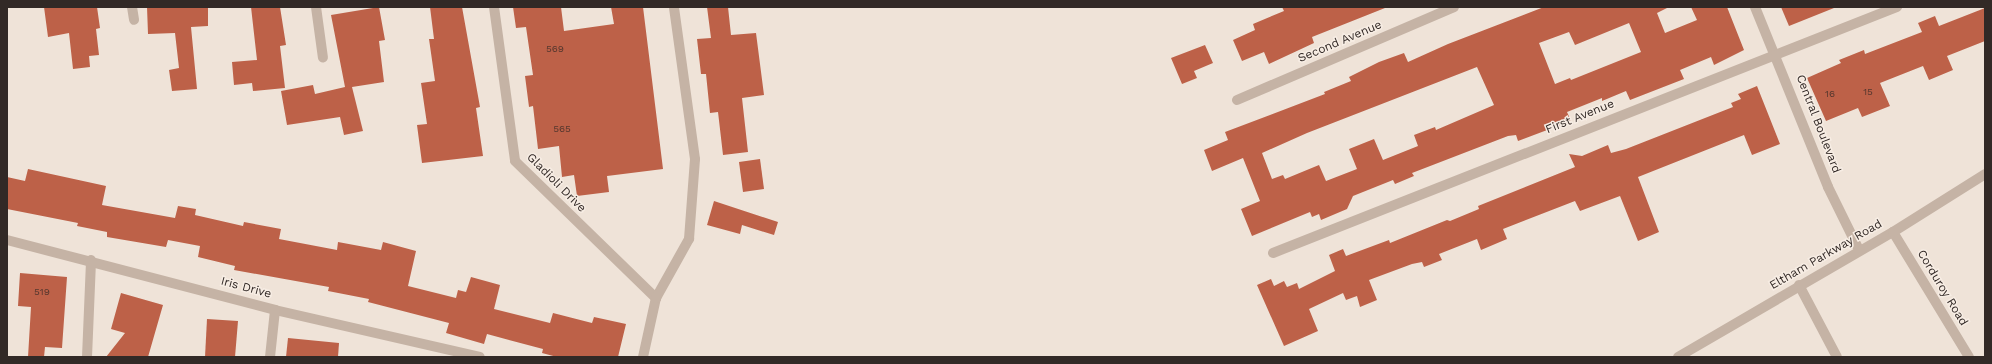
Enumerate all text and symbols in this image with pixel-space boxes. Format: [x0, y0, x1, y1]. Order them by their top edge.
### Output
street label: Second Avenue [1296, 18, 1384, 66]
house number: 569 [546, 43, 564, 55]
street label: Central Boulevard [1793, 73, 1843, 175]
house number: 15 [1863, 86, 1873, 98]
house number: 16 [1825, 88, 1835, 100]
street label: First Avenue [1543, 97, 1617, 137]
house number: 565 [553, 123, 571, 135]
street label: Gladioli Drive [523, 150, 589, 216]
street label: Eltham Parkway Road [1767, 217, 1885, 293]
street label: Corduroy Road [1914, 247, 1970, 329]
street label: Iris Drive [219, 274, 273, 302]
house number: 519 [34, 286, 50, 298]

